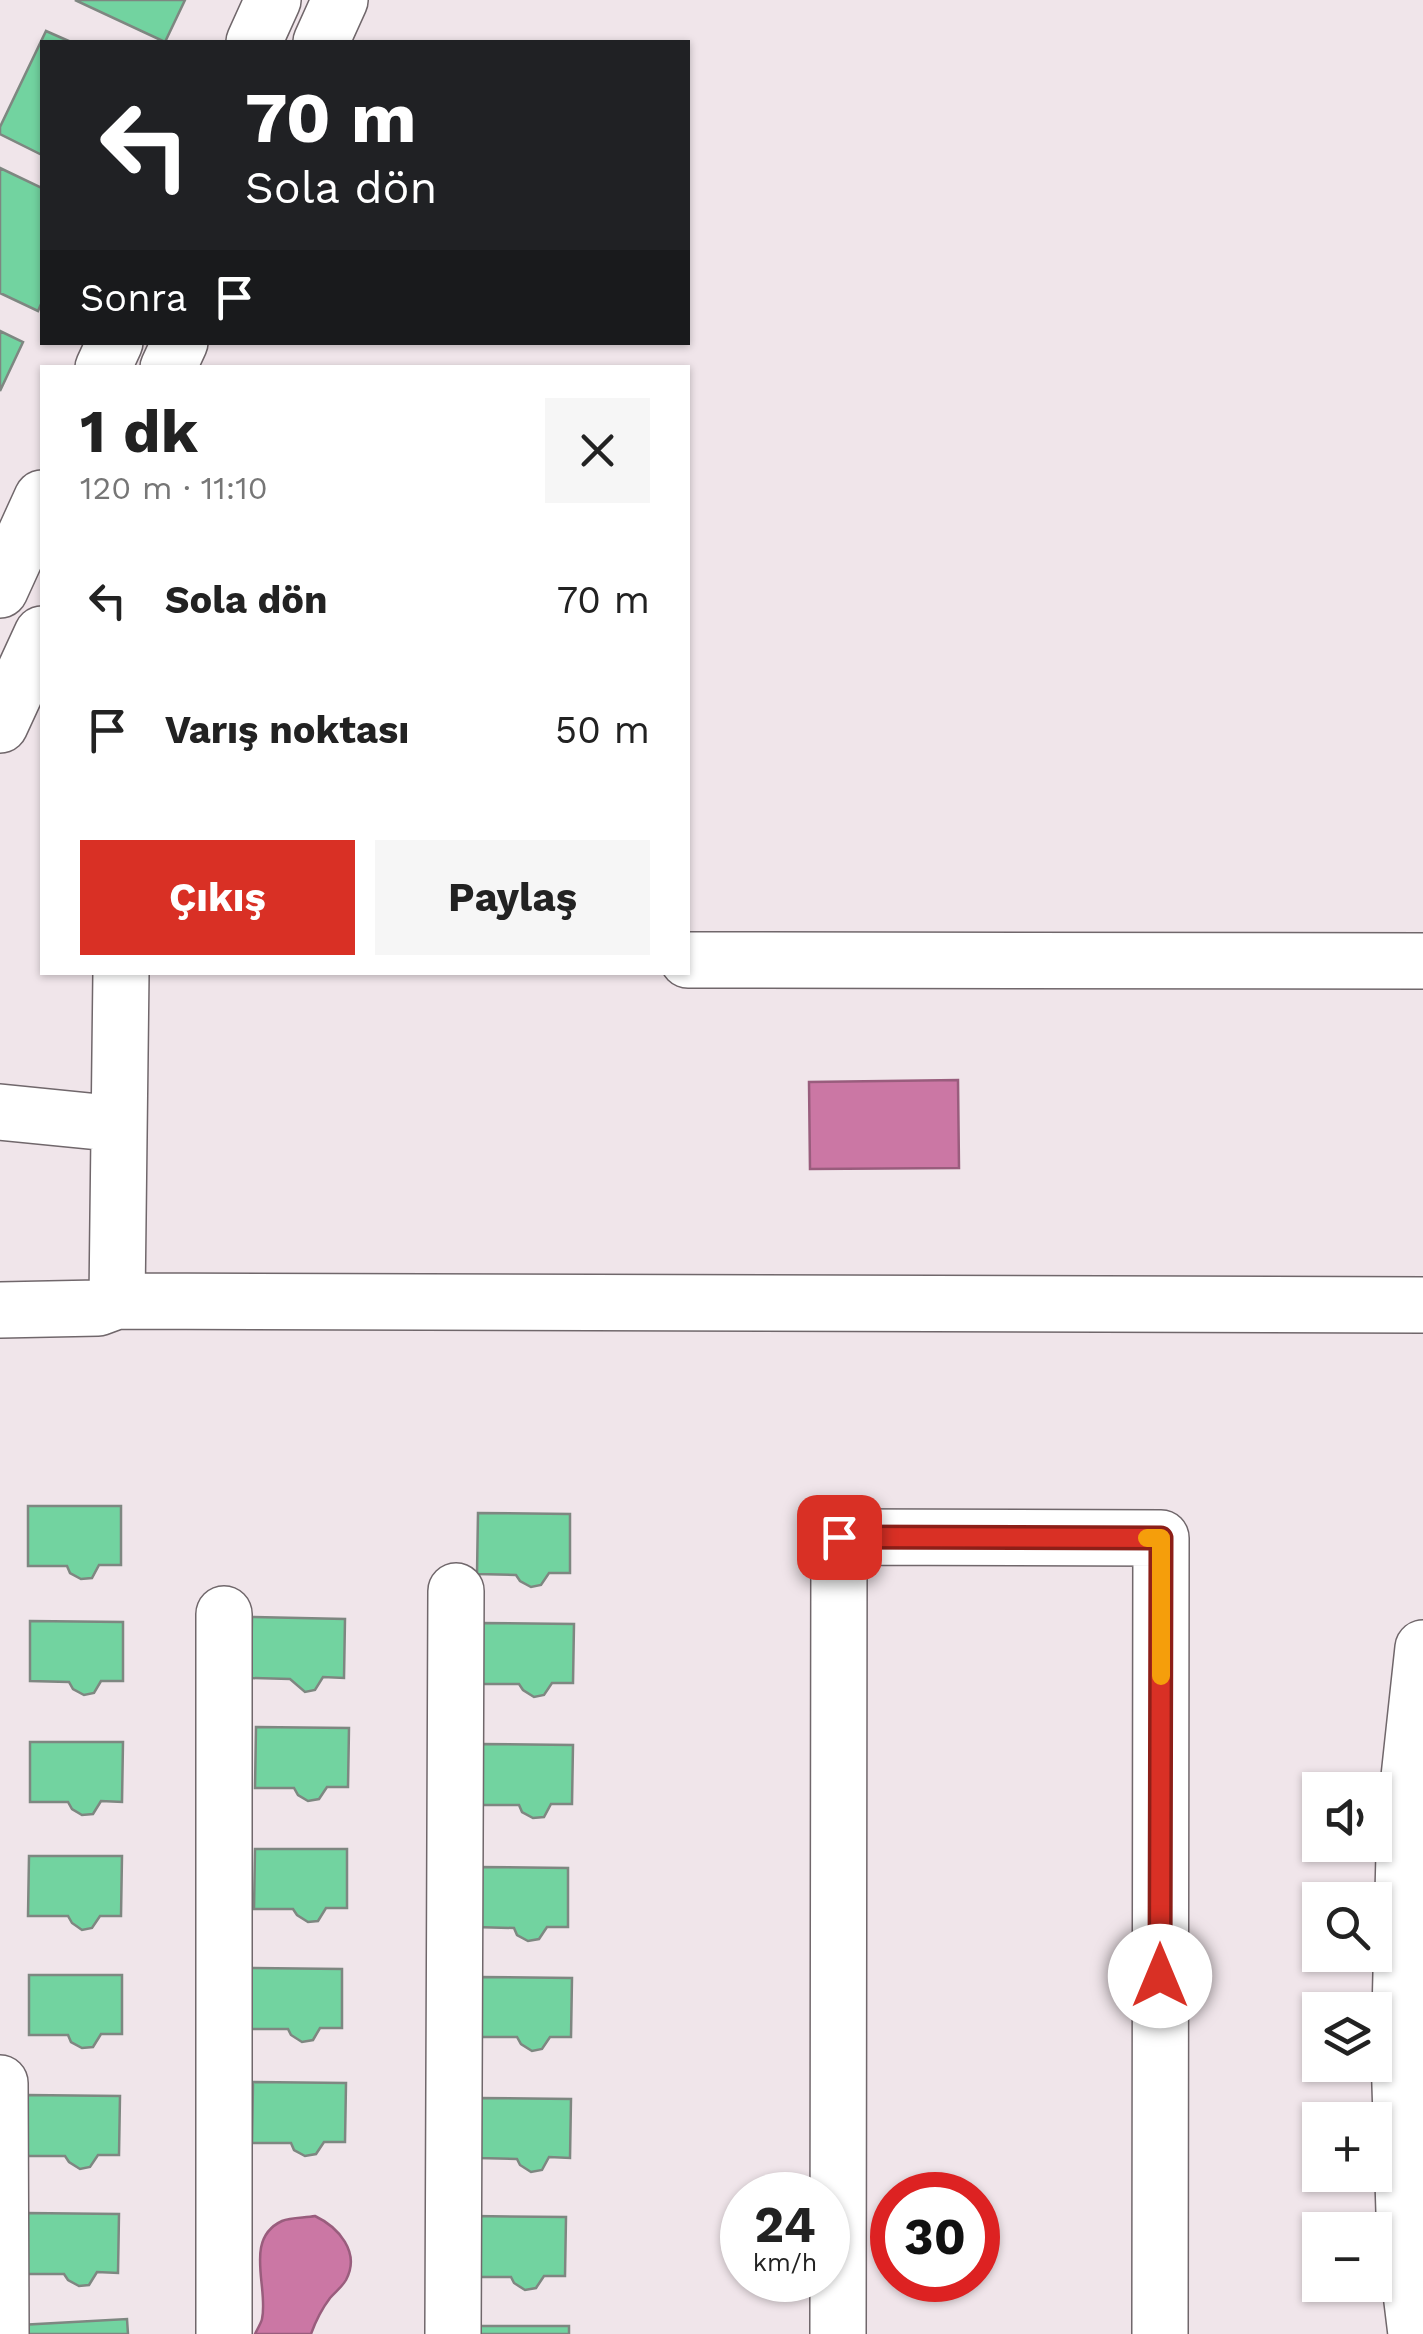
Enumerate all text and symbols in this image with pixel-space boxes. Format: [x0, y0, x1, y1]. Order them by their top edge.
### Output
text: 70 m [245, 77, 417, 159]
icon: left [80, 80, 210, 210]
text: Sola dön [245, 161, 437, 214]
icon: arrive [207, 270, 262, 325]
text: Sonra [80, 276, 187, 320]
text: 1 dk [80, 396, 198, 467]
button: close [545, 398, 650, 503]
text: 120 m · 11:10 [80, 469, 268, 507]
icon: left [80, 573, 135, 628]
text: Sola dön [165, 578, 328, 622]
text: 70 m [557, 578, 650, 622]
icon: arrive [80, 703, 135, 758]
text: Varış noktası [165, 708, 409, 752]
text: 50 m [555, 708, 650, 752]
button: Çıkış [80, 840, 355, 955]
button: Paylaş [375, 840, 650, 955]
pin [797, 1495, 882, 1580]
icon: arrive [812, 1510, 867, 1565]
map controls [1302, 1772, 1392, 2302]
button: sound [1302, 1772, 1392, 1862]
button: search [1302, 1882, 1392, 1972]
position arrow [1108, 1924, 1212, 2028]
button: layers [1302, 1992, 1392, 2082]
button: + [1302, 2102, 1392, 2192]
speed limit sign: 30 [870, 2172, 1000, 2302]
text: 24 [754, 2195, 816, 2254]
button: − [1302, 2212, 1392, 2302]
text: km/h [753, 2248, 817, 2277]

